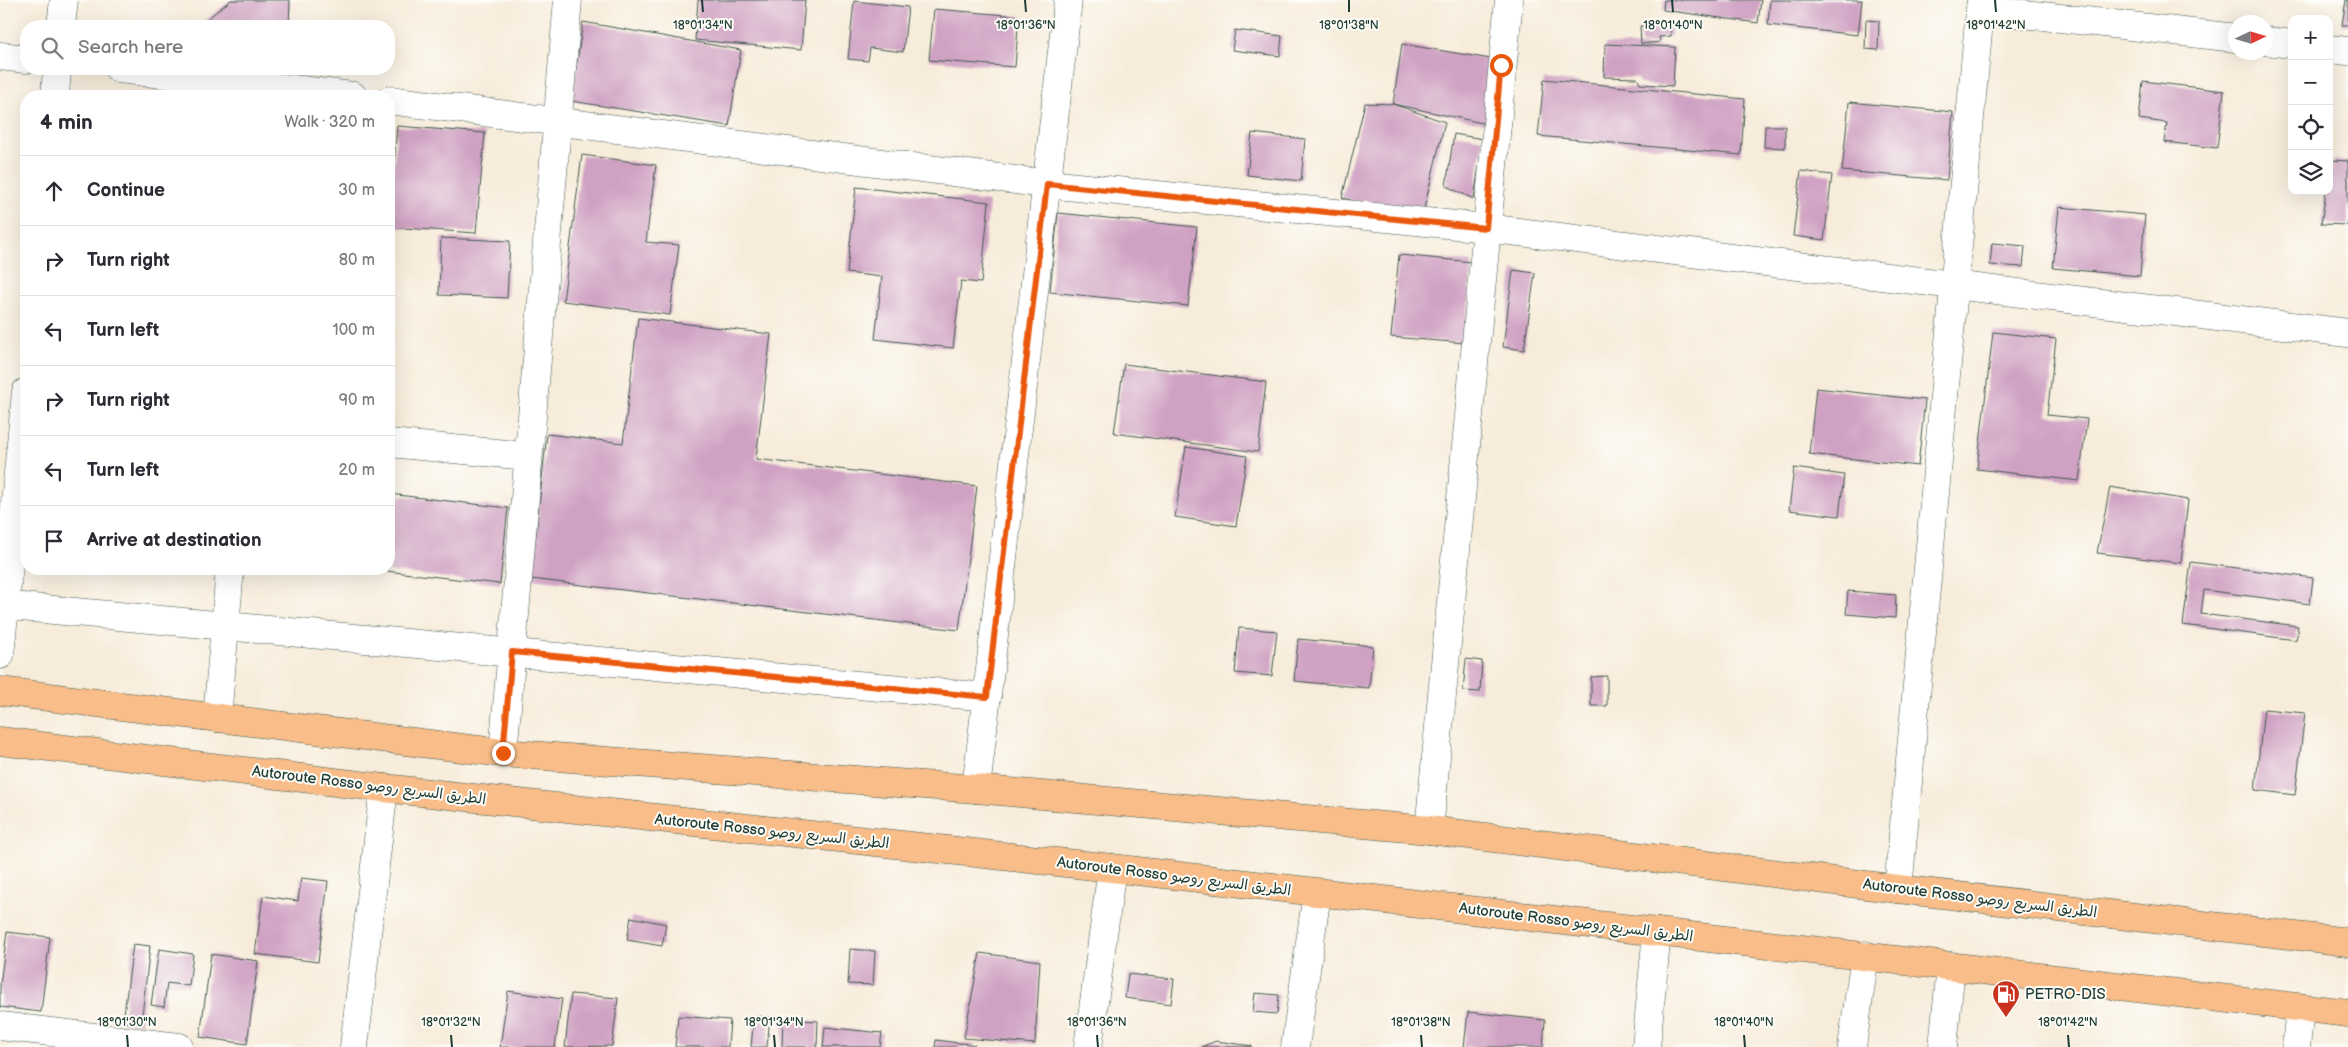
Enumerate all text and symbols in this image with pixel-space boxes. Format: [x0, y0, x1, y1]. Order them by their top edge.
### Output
north arrow [2228, 15, 2273, 60]
map controls [2288, 15, 2333, 195]
button: + [2288, 15, 2333, 60]
text: 18°01'34"N [673, 18, 733, 33]
text: 18°01'36"N [996, 18, 1056, 33]
text: 18°01'38"N [1319, 18, 1379, 33]
text: 18°01'40"N [1643, 18, 1703, 33]
text: 18°01'42"N [1966, 18, 2026, 33]
search box [20, 20, 395, 75]
icon: search [38, 34, 66, 62]
text: Search here [78, 36, 183, 59]
route start [1490, 54, 1513, 77]
button: − [2288, 60, 2333, 105]
button: locate [2288, 105, 2333, 150]
text: 4 min [40, 110, 93, 135]
text: Walk · 320 m [284, 113, 375, 132]
button: layers [2288, 150, 2333, 195]
icon: ahead [40, 177, 68, 205]
text: Continue [87, 179, 165, 202]
text: 30 m [338, 181, 375, 200]
icon: right [40, 247, 68, 275]
text: Turn right [87, 249, 170, 272]
text: 80 m [339, 251, 375, 270]
icon: left [40, 317, 68, 345]
text: Turn left [87, 319, 159, 342]
text: 100 m [332, 321, 375, 340]
icon: right [40, 387, 68, 415]
text: Turn right [87, 389, 170, 412]
text: 90 m [339, 391, 375, 410]
icon: left [40, 457, 68, 485]
text: Turn left [87, 459, 159, 482]
text: 20 m [339, 461, 375, 480]
icon: arrive [40, 527, 68, 555]
text: Arrive at destination [87, 529, 262, 552]
route end [492, 742, 515, 765]
street label: Autoroute Rosso الطريق السريع روصو [251, 762, 487, 810]
street label: Autoroute Rosso الطريق السريع روصو [654, 810, 890, 854]
street label: Autoroute Rosso الطريق السريع روصو [1056, 853, 1292, 901]
street label: Autoroute Rosso الطريق السريع روصو [1862, 875, 2098, 923]
street label: Autoroute Rosso الطريق السريع روصو [1458, 899, 1694, 947]
fuel station icon: PETRO-DIS [1991, 979, 2021, 1018]
place label: PETRO-DIS [2025, 985, 2106, 1004]
text: 18°01'30"N [97, 1015, 157, 1030]
text: 18°01'32"N [421, 1015, 481, 1030]
text: 18°01'34"N [744, 1015, 804, 1030]
text: 18°01'36"N [1067, 1015, 1127, 1030]
text: 18°01'38"N [1391, 1015, 1451, 1030]
text: 18°01'40"N [1714, 1015, 1774, 1030]
text: 18°01'42"N [2038, 1015, 2098, 1030]

